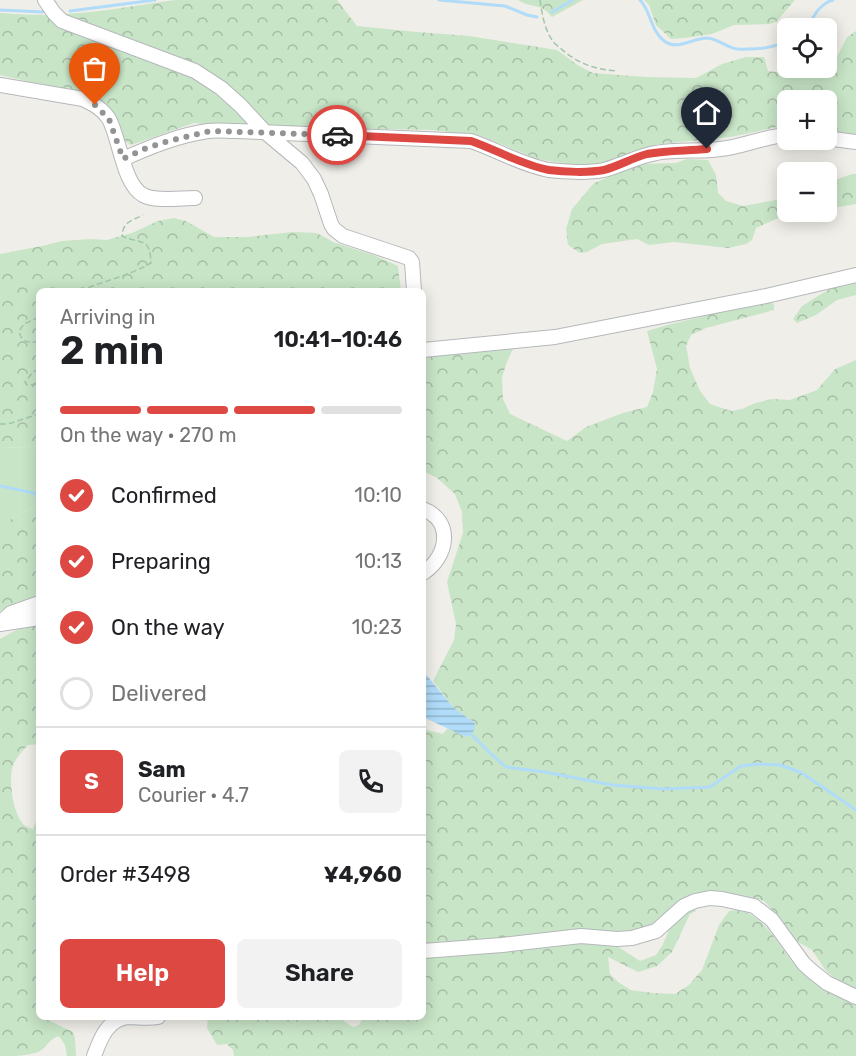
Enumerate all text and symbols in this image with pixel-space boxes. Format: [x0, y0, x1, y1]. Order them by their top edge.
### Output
map controls [777, 18, 837, 222]
button: locate [777, 18, 837, 78]
pin [69, 43, 120, 105]
icon: bag [78, 52, 111, 85]
pin [681, 87, 732, 149]
button: + [777, 90, 837, 150]
icon: home [690, 96, 723, 129]
courier [307, 105, 367, 165]
icon: car [321, 119, 354, 152]
button: − [777, 162, 837, 222]
text: Arriving in [60, 305, 155, 329]
text: 10:41–10:46 [274, 326, 402, 353]
text: 2 min [60, 328, 164, 374]
text: On the way · 270 m [60, 423, 237, 447]
icon: check [60, 479, 93, 512]
text: Confirmed [111, 482, 217, 509]
text: 10:10 [354, 483, 402, 507]
icon: check [60, 545, 93, 578]
text: Preparing [111, 548, 211, 575]
text: 10:13 [355, 549, 402, 573]
icon: check [60, 611, 93, 644]
text: On the way [111, 614, 225, 641]
text: 10:23 [352, 615, 402, 639]
text: Delivered [111, 680, 207, 707]
button: phone [339, 750, 402, 813]
text: Sam [138, 756, 186, 783]
text: S [84, 768, 99, 795]
text: Courier · 4.7 [138, 783, 249, 807]
text: Order #3498 [60, 861, 191, 888]
text: ¥4,960 [323, 861, 402, 888]
button: Help [60, 939, 225, 1008]
button: Share [237, 939, 402, 1008]

